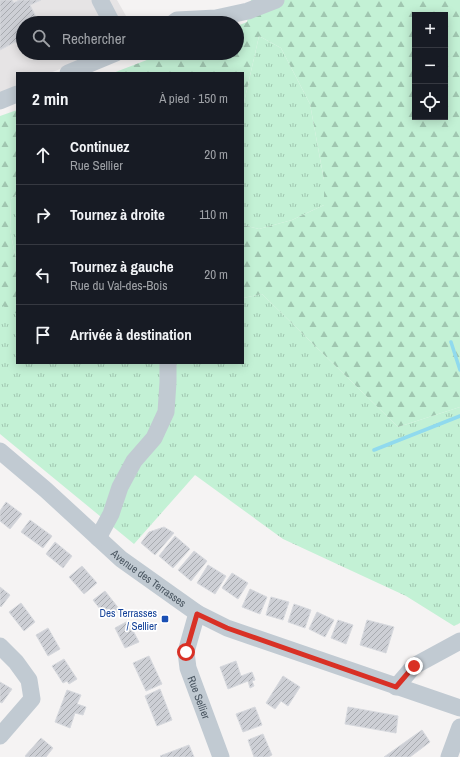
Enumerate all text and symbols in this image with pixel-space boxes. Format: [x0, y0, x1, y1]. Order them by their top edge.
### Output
map controls [412, 12, 448, 120]
button: + [412, 12, 448, 48]
search box [16, 16, 244, 60]
icon: search [30, 27, 52, 49]
text: Rechercher [62, 28, 126, 49]
button: − [412, 48, 448, 84]
button: locate [412, 84, 448, 120]
text: 2 min [32, 87, 68, 110]
text: À pied · 150 m [159, 90, 228, 107]
text: Continuez [70, 136, 129, 157]
icon: ahead [32, 144, 54, 166]
text: 20 m [204, 146, 228, 163]
text: Rue Sellier [70, 157, 123, 174]
icon: right [32, 204, 54, 226]
text: Tournez à droite [70, 204, 165, 225]
text: 110 m [199, 206, 228, 223]
text: Tournez à gauche [70, 256, 174, 277]
icon: left [32, 264, 54, 286]
text: 20 m [204, 266, 228, 283]
text: Rue du Val-des-Bois [70, 277, 168, 294]
icon: arrive [32, 324, 54, 346]
text: Arrivée à destination [70, 324, 192, 345]
street label: Avenue des Terrasses [108, 546, 189, 610]
place label: Des Terrasses / Sellier [100, 606, 157, 633]
marker: Des Terrasses / Sellier [160, 614, 170, 624]
route start [177, 643, 195, 661]
route end [405, 657, 423, 675]
street label: Rue Sellier [185, 674, 213, 721]

